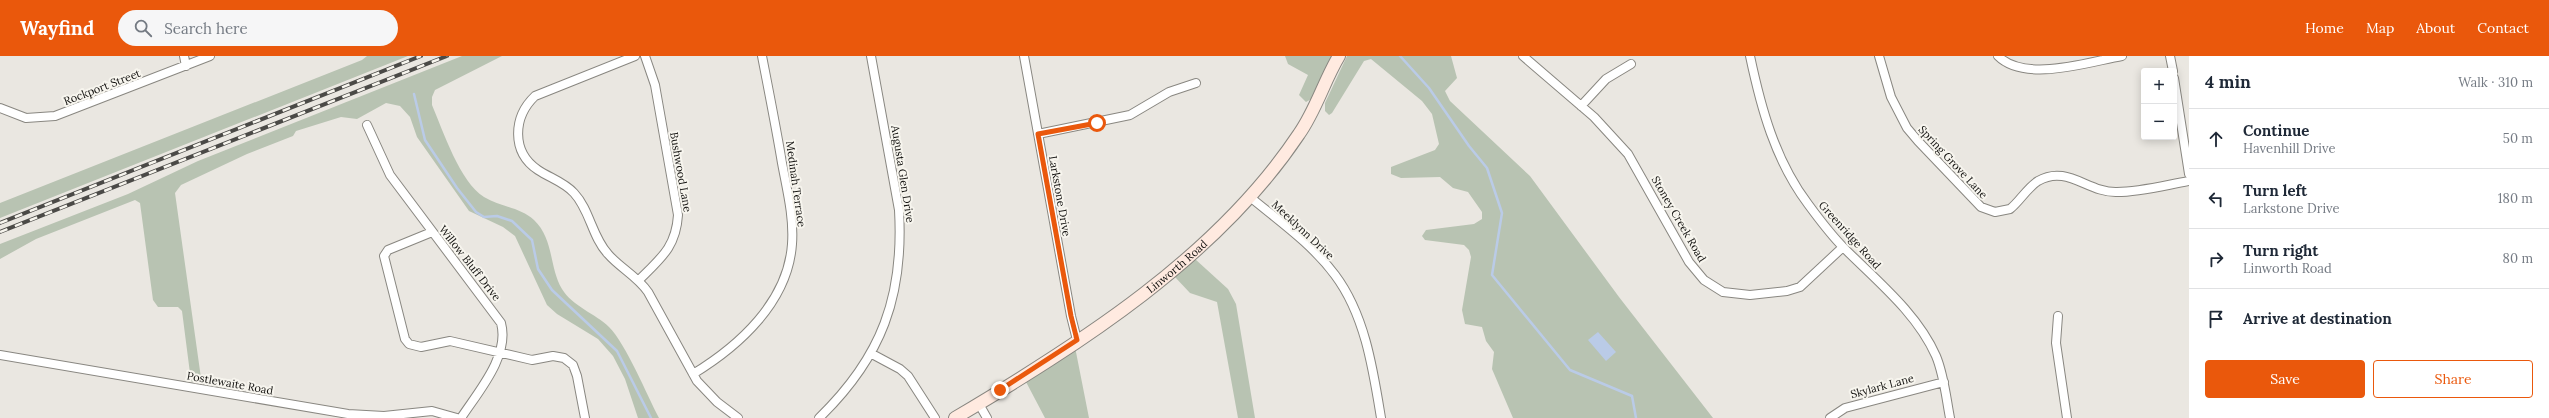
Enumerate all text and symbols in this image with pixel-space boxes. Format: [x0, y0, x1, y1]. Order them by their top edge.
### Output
search box [118, 10, 398, 46]
text: Wayfind [20, 16, 94, 40]
icon: search [132, 17, 154, 39]
text: Search here [164, 19, 248, 38]
text: Home [2305, 19, 2344, 37]
text: Map [2366, 19, 2394, 37]
text: About [2416, 19, 2455, 37]
text: Contact [2477, 19, 2529, 37]
street label: Rockport Street [62, 66, 143, 108]
map controls [2141, 68, 2177, 140]
button: + [2141, 68, 2177, 104]
text: 4 min [2205, 71, 2251, 93]
text: Walk · 310 m [2458, 74, 2533, 91]
button: − [2141, 104, 2177, 140]
route start [1088, 114, 1106, 132]
text: Continue [2243, 121, 2309, 140]
street label: Augusta Glen Drive [888, 123, 918, 224]
street label: Spring Grove Lane [1916, 123, 1991, 202]
icon: ahead [2205, 128, 2227, 150]
text: 50 m [2503, 130, 2533, 147]
street label: Bushwood Lane [667, 131, 695, 213]
street label: Medinah Terrace [783, 140, 809, 228]
text: Havenhill Drive [2243, 140, 2335, 157]
street label: Larkstone Drive [1046, 155, 1074, 237]
street label: Stoney Creek Road [1649, 174, 1709, 265]
text: Turn left [2243, 181, 2307, 200]
icon: left [2205, 188, 2227, 210]
text: 180 m [2498, 190, 2533, 207]
street label: Meeklynn Drive [1269, 197, 1337, 263]
street label: Greenridge Road [1816, 198, 1884, 272]
text: Larkstone Drive [2243, 200, 2340, 217]
street label: Willow Bluff Drive [436, 222, 504, 304]
street label: Linworth Road [1144, 237, 1210, 296]
text: Turn right [2243, 241, 2319, 260]
icon: right [2205, 248, 2227, 270]
text: 80 m [2503, 250, 2533, 267]
text: Linworth Road [2243, 260, 2332, 277]
icon: arrive [2205, 308, 2227, 330]
text: Arrive at destination [2243, 309, 2392, 328]
button: Save [2205, 360, 2365, 398]
button: Share [2373, 360, 2533, 398]
street label: Postlewaite Road [186, 369, 275, 398]
street label: Skylark Lane [1849, 371, 1915, 401]
route end [991, 381, 1009, 399]

